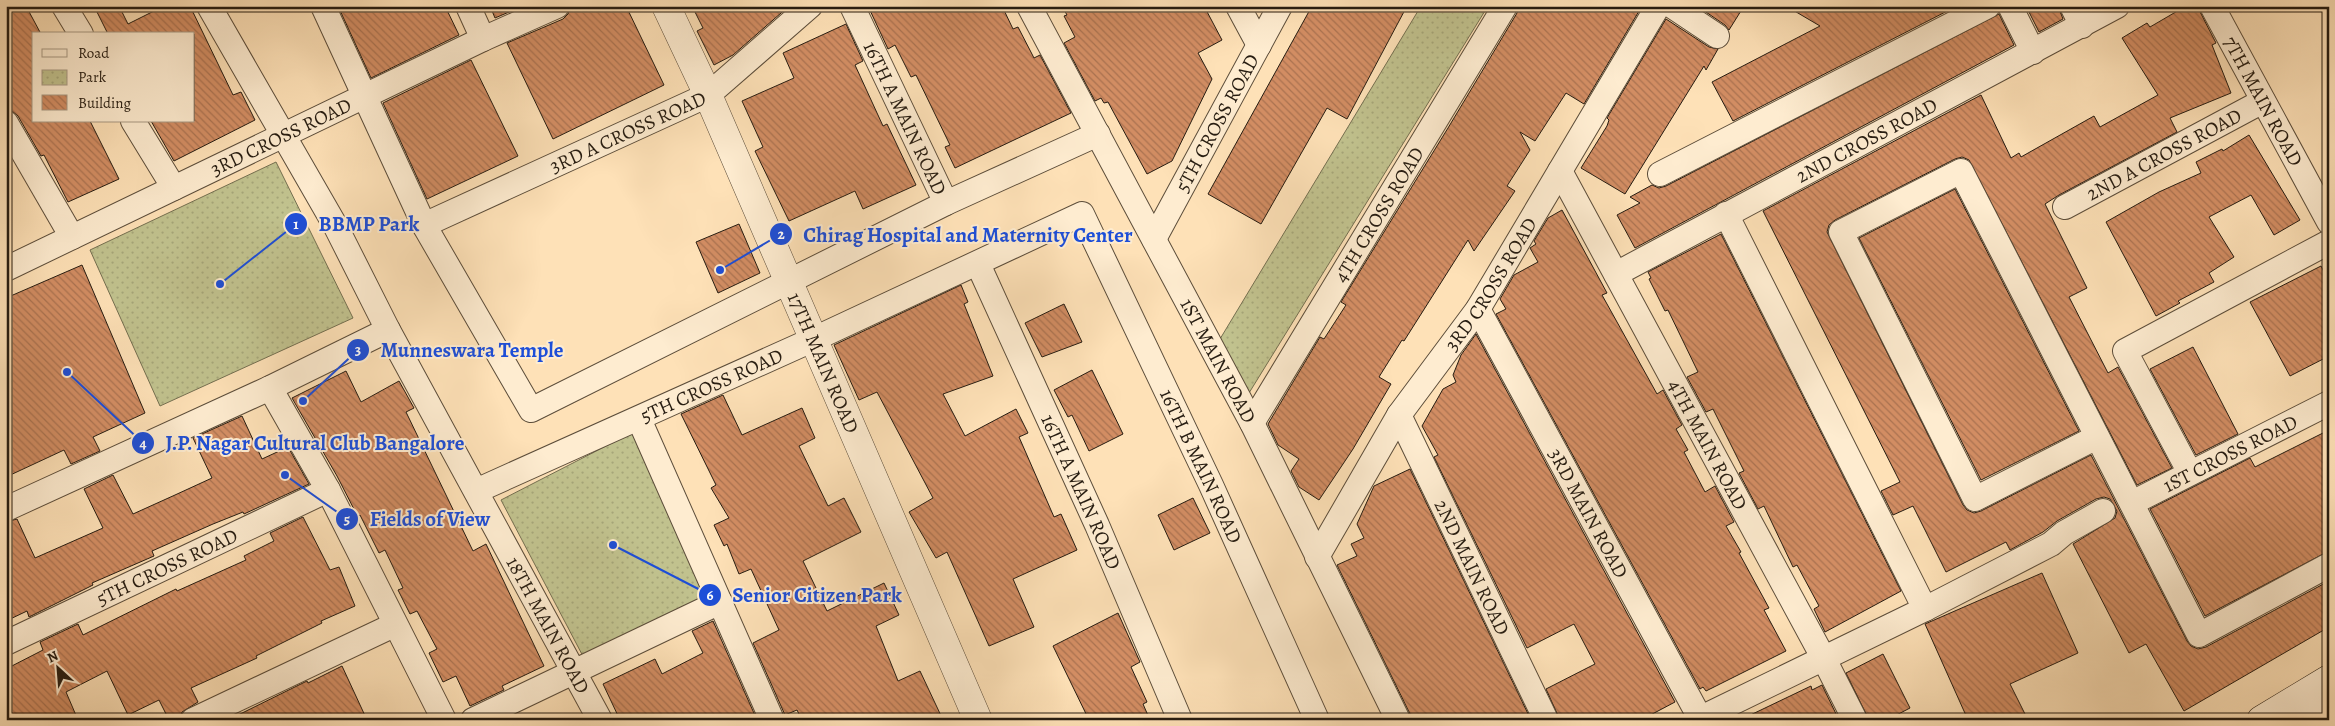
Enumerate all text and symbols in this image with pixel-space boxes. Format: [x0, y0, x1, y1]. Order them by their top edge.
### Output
street label: 7TH MAIN ROAD [2217, 31, 2309, 171]
legend [32, 32, 195, 122]
street label: 16TH A MAIN ROAD [857, 37, 953, 199]
text: Road [78, 43, 110, 63]
street label: 5TH CROSS ROAD [1169, 49, 1266, 197]
text: Park [78, 67, 107, 87]
street label: 3RD A CROSS ROAD [545, 85, 710, 180]
street label: 3RD CROSS ROAD [206, 91, 356, 182]
street label: 2ND CROSS ROAD [1791, 92, 1942, 189]
text: Building [78, 93, 131, 113]
street label: 2ND A CROSS ROAD [2082, 102, 2246, 207]
street label: 4TH CROSS ROAD [1327, 142, 1430, 288]
callout: BBMP Park [284, 206, 430, 242]
text: BBMP Park [319, 210, 420, 238]
street label: 3RD CROSS ROAD [1438, 212, 1543, 357]
text: 1 [293, 214, 299, 234]
callout: Chirag Hospital and Maternity Center [768, 216, 1143, 252]
text: Chirag Hospital and Maternity Center [803, 221, 1133, 249]
text: 2 [777, 224, 785, 244]
street label: 17TH MAIN ROAD [781, 288, 865, 437]
street label: 1ST MAIN ROAD [1174, 294, 1263, 428]
callout: Munneswara Temple [345, 332, 573, 368]
text: Munneswara Temple [381, 336, 564, 364]
text: 3 [355, 340, 361, 360]
street label: 5TH CROSS ROAD [636, 342, 787, 429]
street label: 4TH MAIN ROAD [1661, 375, 1754, 515]
street label: 16TH B MAIN ROAD [1153, 384, 1248, 548]
street label: 1ST CROSS ROAD [2159, 408, 2302, 499]
street label: 16TH A MAIN ROAD [1034, 410, 1127, 574]
callout: J.P. Nagar Cultural Club Bangalore [131, 425, 475, 461]
text: J.P. Nagar Cultural Club Bangalore [166, 429, 465, 457]
text: 4 [139, 433, 147, 453]
street label: 3RD MAIN ROAD [1542, 443, 1635, 583]
street label: 2ND MAIN ROAD [1428, 495, 1516, 640]
callout: Fields of View [335, 501, 500, 537]
text: Fields of View [370, 505, 491, 533]
text: 5 [344, 509, 350, 529]
street label: 5TH CROSS ROAD [92, 522, 242, 612]
street label: 18TH MAIN ROAD [500, 552, 596, 699]
callout: Senior Citizen Park [698, 577, 912, 613]
text: Senior Citizen Park [732, 581, 902, 609]
text: 6 [706, 585, 714, 605]
north arrow [32, 644, 82, 694]
text: N [44, 646, 61, 668]

